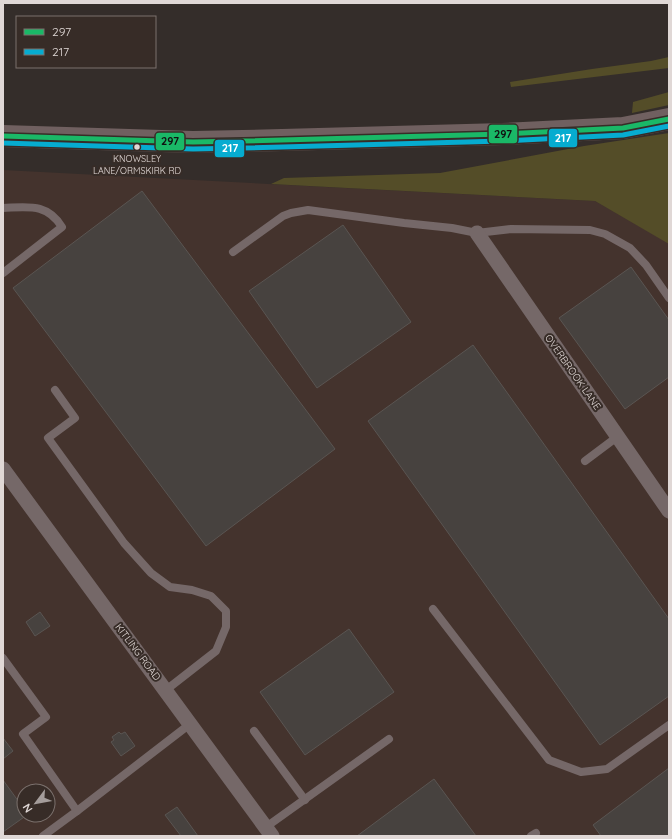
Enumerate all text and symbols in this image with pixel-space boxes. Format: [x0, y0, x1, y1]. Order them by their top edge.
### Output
legend [16, 16, 156, 68]
text: 297 [52, 24, 71, 39]
text: 217 [52, 44, 69, 59]
line badge: 297 [488, 124, 518, 144]
text: 297 [494, 127, 512, 141]
line badge: 217 [548, 128, 578, 148]
text: 217 [555, 131, 571, 145]
line badge: 297 [155, 132, 185, 151]
text: 297 [161, 134, 179, 148]
line badge: 217 [214, 139, 245, 158]
text: 217 [222, 141, 238, 155]
marker: KNOWSLEY LANE/ORMSKIRK RD [132, 142, 142, 152]
place label: KNOWSLEY LANE/ORMSKIRK RD [93, 153, 181, 176]
street label: OVERBROOK LANE [542, 332, 604, 413]
street label: KITLING ROAD [112, 621, 164, 683]
north arrow [16, 783, 56, 823]
text: N [19, 801, 36, 815]

